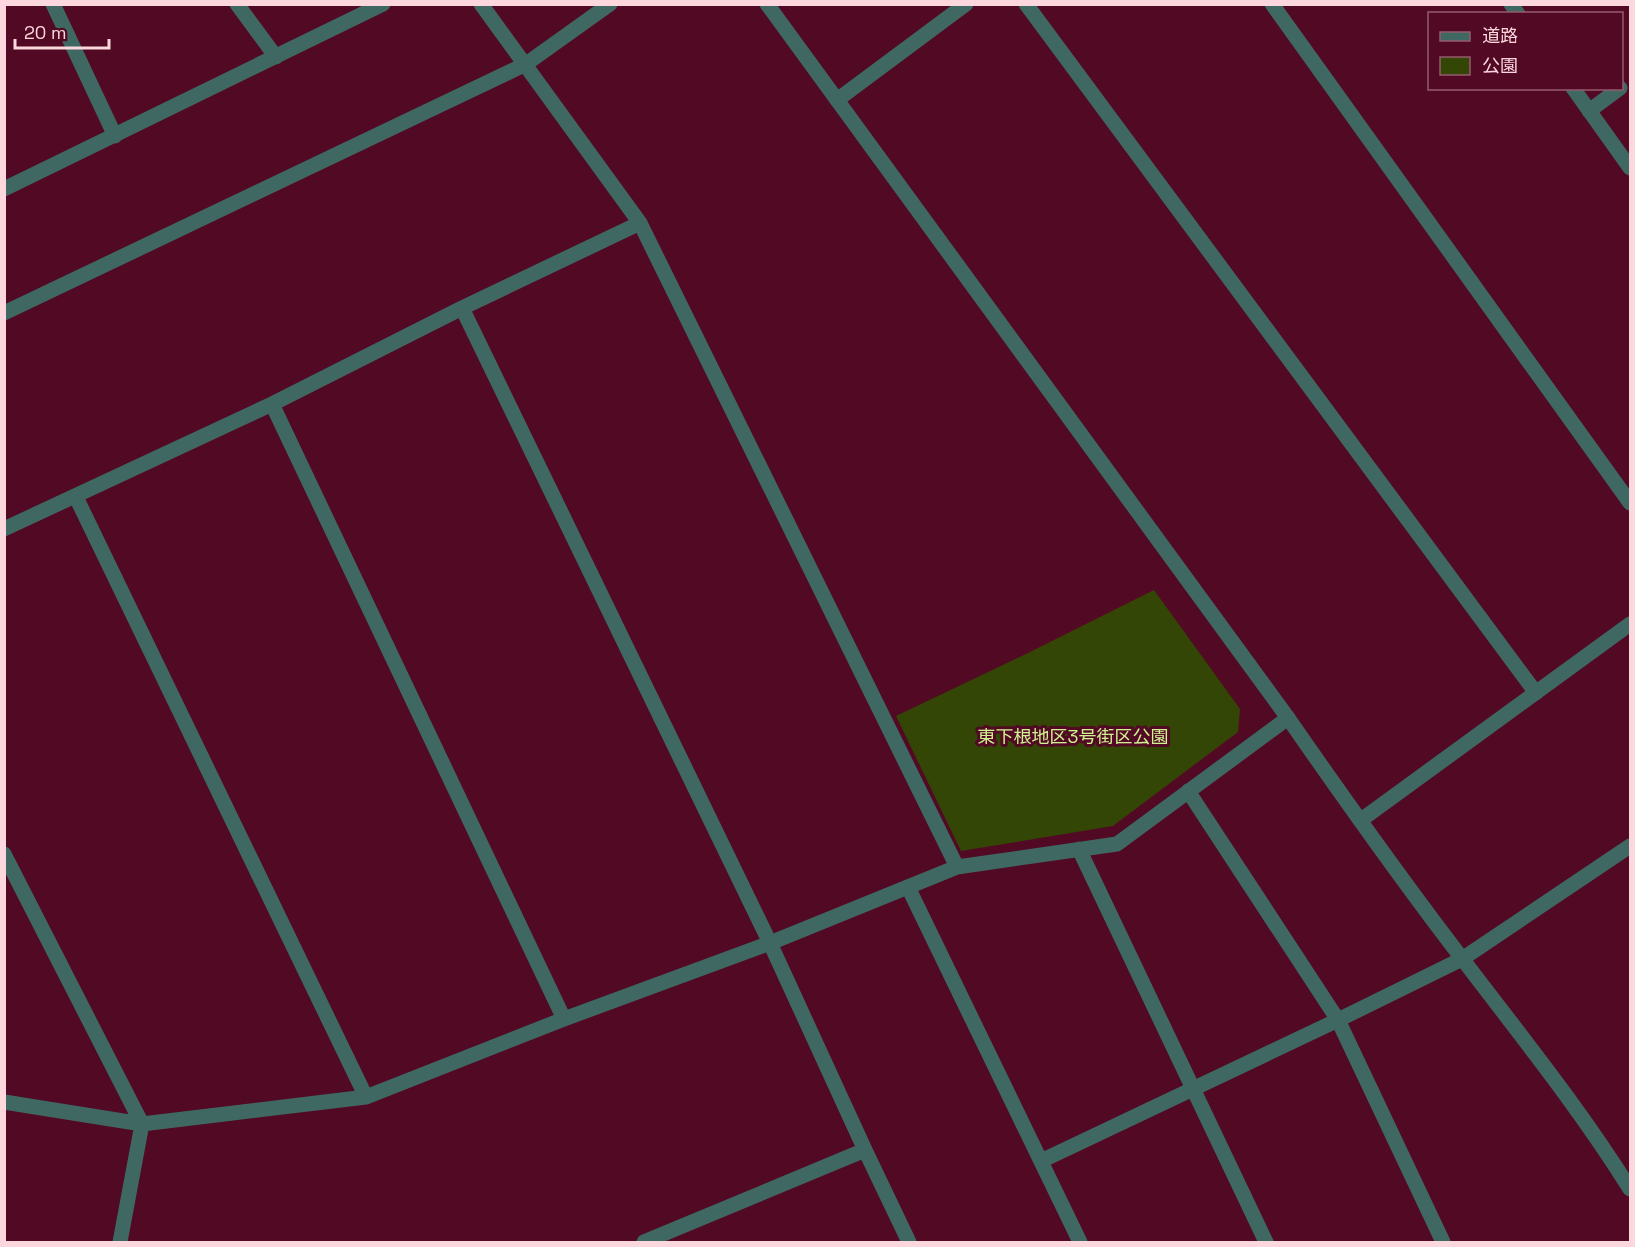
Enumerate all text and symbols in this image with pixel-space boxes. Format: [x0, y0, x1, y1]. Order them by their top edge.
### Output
scale bar [15, 12, 110, 50]
legend [1428, 12, 1623, 90]
text: 20 m [24, 21, 67, 44]
text: 道路 [1482, 24, 1518, 47]
text: 公園 [1482, 54, 1518, 77]
park label: 東下根地区3号街区公園 [978, 725, 1168, 748]

